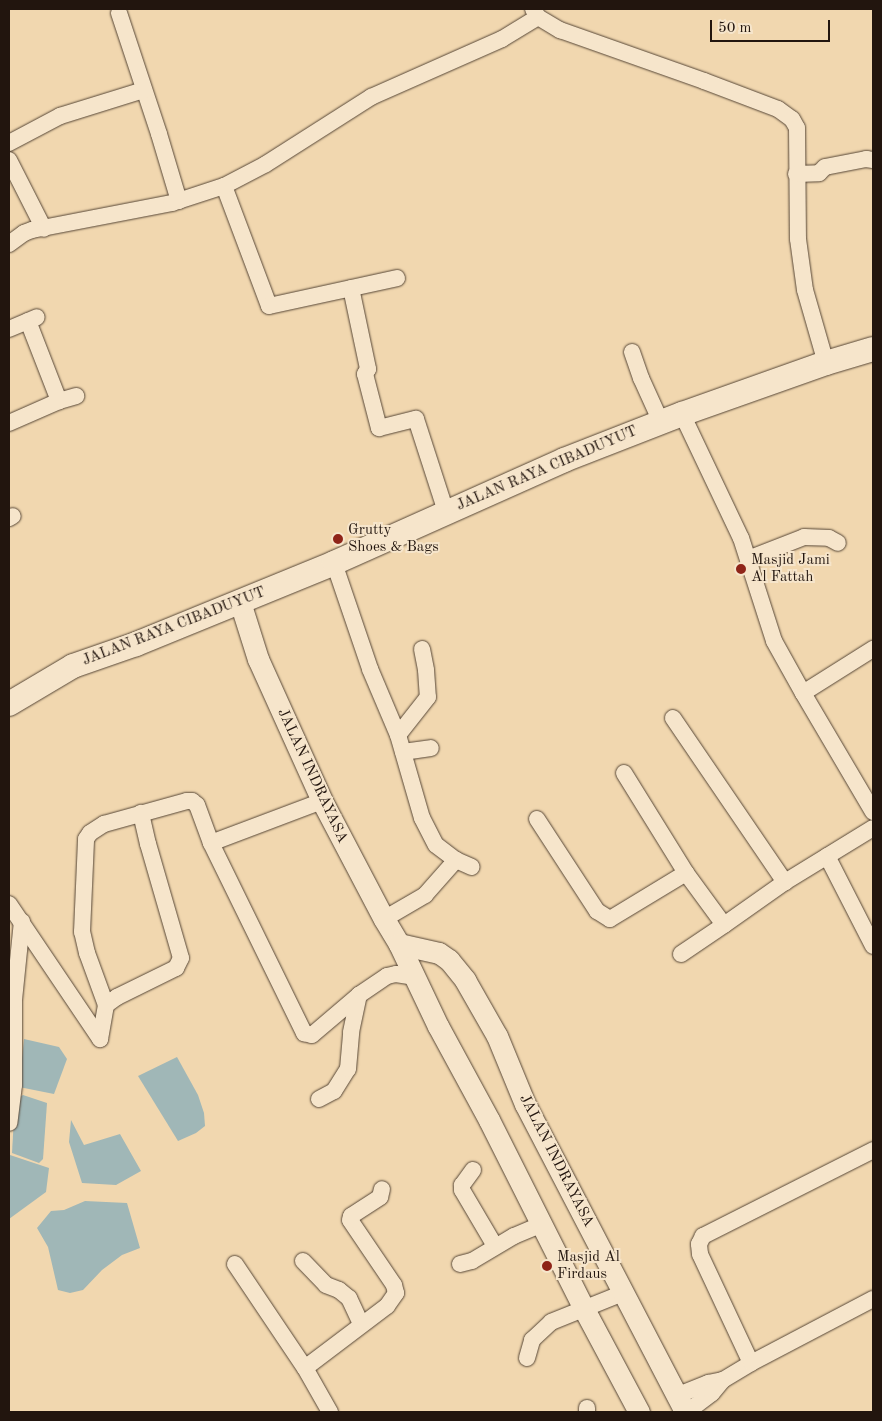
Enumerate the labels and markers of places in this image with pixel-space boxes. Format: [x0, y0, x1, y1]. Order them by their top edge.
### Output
place label: Grutty Shoes & Bags [348, 521, 439, 556]
marker: Grutty Shoes & Bags [332, 533, 344, 545]
place label: Masjid Jami Al Fattah [751, 551, 830, 586]
marker: Masjid Jami Al Fattah [735, 563, 747, 575]
place label: Masjid Al Firdaus [557, 1248, 620, 1283]
marker: Masjid Al Firdaus [541, 1260, 553, 1272]

